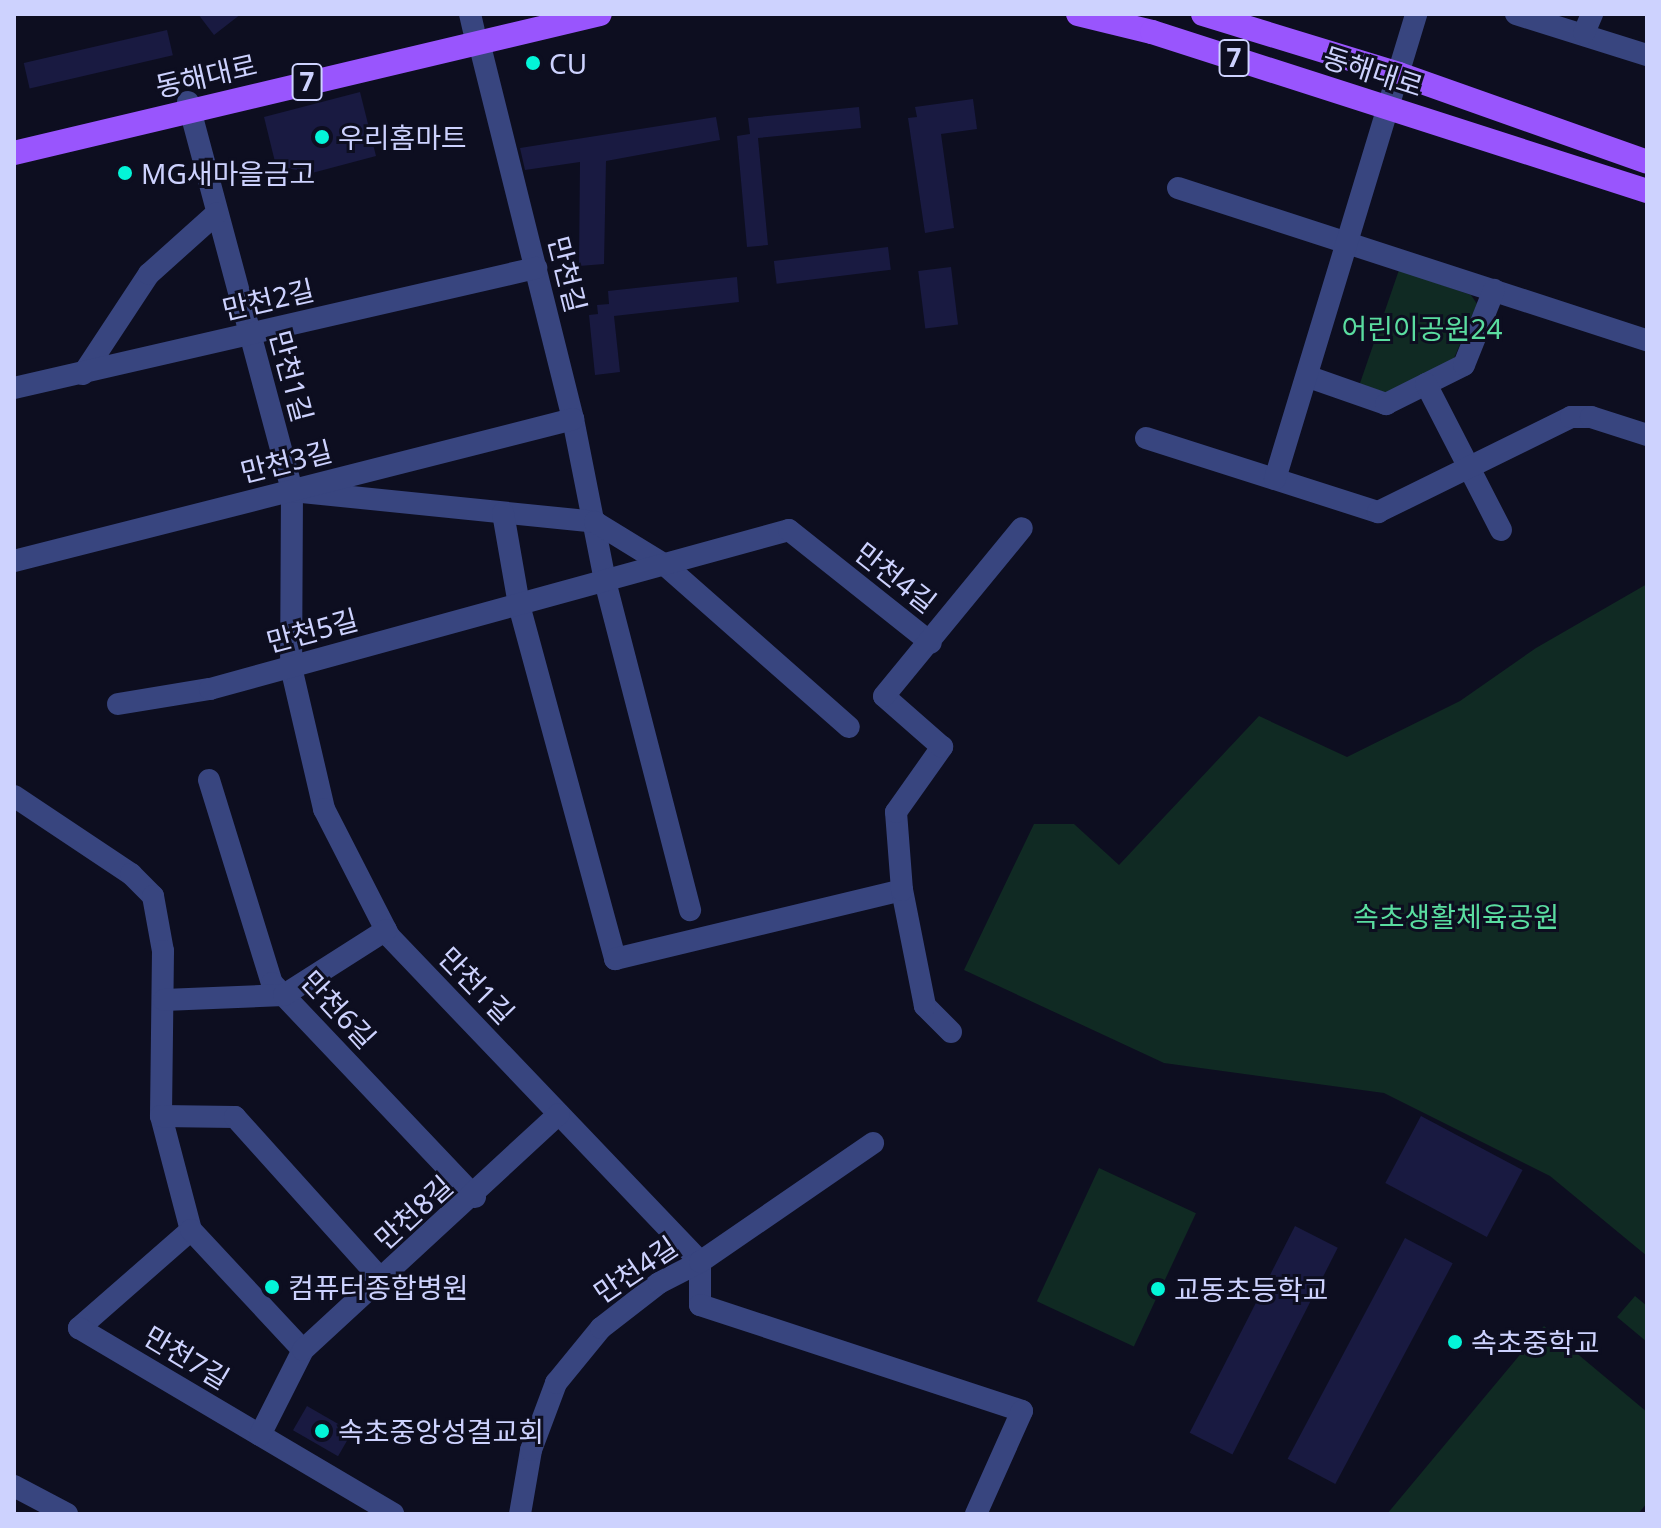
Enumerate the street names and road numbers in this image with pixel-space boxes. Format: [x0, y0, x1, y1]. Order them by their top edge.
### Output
road number: 7 [1218, 36, 1250, 80]
street label: 동해대로 [1319, 39, 1427, 103]
street label: 동해대로 [152, 47, 260, 103]
road number: 7 [291, 60, 323, 104]
street label: 만천길 [542, 232, 594, 316]
street label: 만천2길 [219, 272, 317, 326]
street label: 만천1길 [264, 327, 320, 425]
street label: 만천3길 [237, 433, 335, 489]
street label: 만천4길 [849, 535, 943, 619]
street label: 만천5길 [263, 602, 361, 658]
street label: 만천1길 [433, 940, 521, 1030]
street label: 만천6길 [295, 963, 383, 1055]
street label: 만천8길 [367, 1168, 459, 1256]
street label: 만천4길 [587, 1229, 683, 1309]
street label: 만천7길 [138, 1319, 236, 1395]

